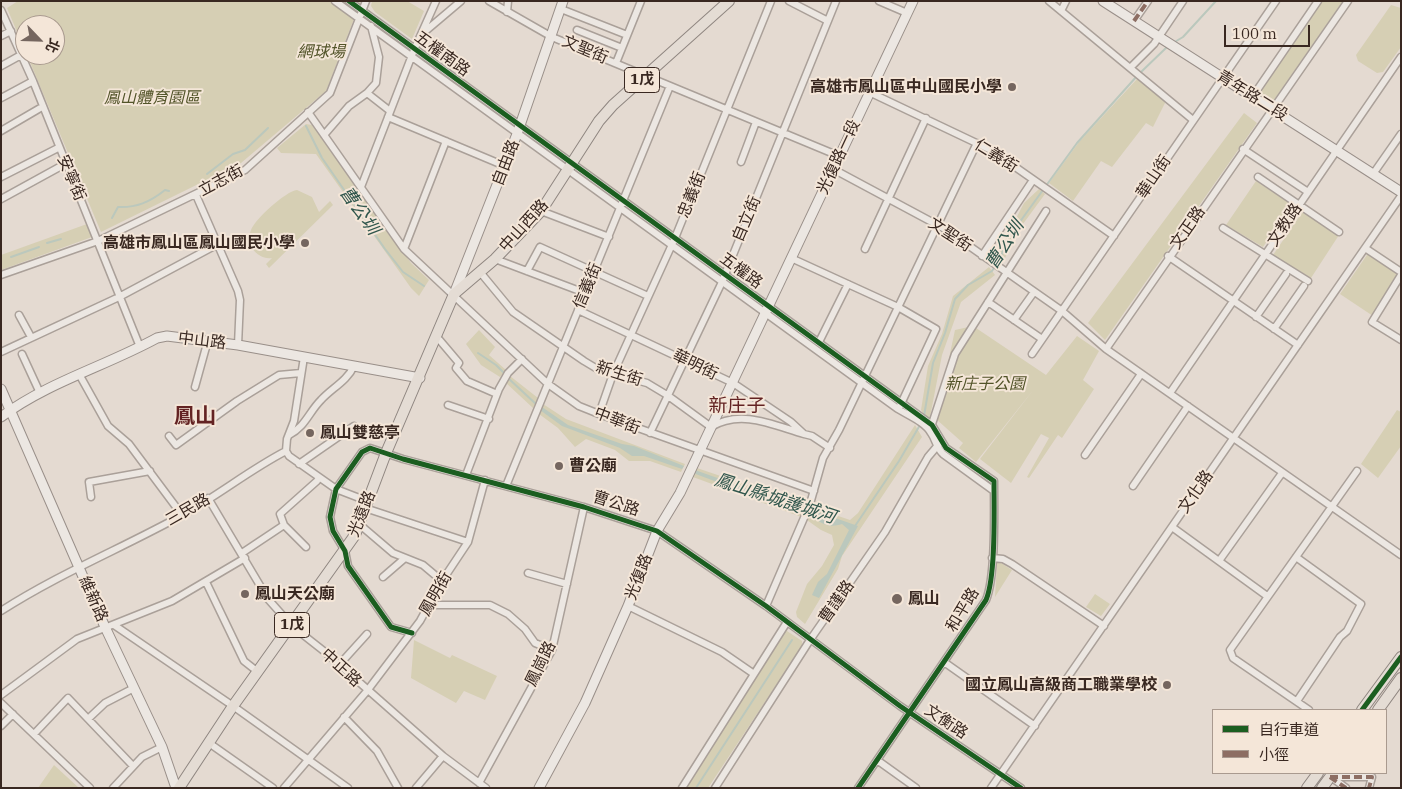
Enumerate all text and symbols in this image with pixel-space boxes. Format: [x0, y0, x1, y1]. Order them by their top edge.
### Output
north arrow [15, 15, 65, 65]
scale bar [1227, 15, 1313, 47]
text: 100 m [1232, 24, 1277, 43]
street label: 五權南路 [410, 27, 474, 81]
street label: 文聖街 [559, 32, 611, 68]
text: 北 [42, 36, 64, 56]
park label: 網球場 [297, 42, 345, 62]
street label: 青年路二段 [1213, 67, 1291, 125]
road number: 1戊 [624, 68, 660, 92]
place label: 高雄市鳳山區中山國民小學 [810, 77, 1002, 97]
marker: 高雄市鳳山區中山國民小學 [1006, 81, 1018, 93]
park label: 鳳山體育園區 [104, 88, 200, 108]
street label: 光復路一段 [813, 117, 865, 197]
street label: 仁義街 [971, 135, 1021, 177]
street label: 自由路 [488, 137, 524, 189]
street label: 安寧街 [53, 152, 89, 204]
street label: 華山街 [1133, 152, 1175, 202]
street label: 立志街 [195, 161, 247, 201]
street label: 忠義街 [674, 169, 710, 221]
water label: 曹公圳 [335, 183, 383, 239]
street label: 自立街 [729, 193, 765, 245]
street label: 中山西路 [495, 196, 553, 256]
street label: 文教路 [1264, 200, 1306, 250]
street label: 文正路 [1166, 203, 1210, 253]
street label: 文聖街 [925, 214, 975, 256]
water label: 曹公圳 [981, 216, 1029, 274]
place label: 高雄市鳳山區鳳山國民小學 [103, 233, 295, 253]
marker: 高雄市鳳山區鳳山國民小學 [299, 237, 311, 249]
street label: 五權路 [716, 249, 766, 293]
street label: 信義街 [570, 260, 606, 312]
street label: 中山路 [177, 329, 227, 353]
street label: 華明街 [669, 346, 721, 384]
street label: 新生街 [593, 357, 645, 391]
park label: 新庄子公園 [945, 374, 1025, 394]
district label: 新庄子 [709, 396, 765, 418]
street label: 中華街 [591, 403, 643, 439]
district label: 鳳山 [174, 404, 216, 430]
place label: 鳳山雙慈亭 [320, 423, 400, 443]
marker: 鳳山雙慈亭 [304, 427, 316, 439]
place label: 曹公廟 [569, 456, 617, 476]
marker: 曹公廟 [553, 460, 565, 472]
street label: 文化路 [1174, 467, 1218, 517]
water label: 鳳山縣城護城河 [712, 469, 838, 529]
street label: 曹公路 [590, 487, 642, 521]
street label: 光遠路 [344, 488, 380, 540]
street label: 三民路 [162, 490, 214, 530]
street label: 光復路 [621, 551, 657, 603]
street label: 鳳明街 [416, 568, 456, 620]
street label: 維新路 [74, 573, 112, 625]
street label: 曹謹路 [815, 577, 859, 627]
place label: 鳳山天公廟 [255, 584, 335, 604]
street label: 和平路 [942, 584, 984, 636]
marker: 鳳山天公廟 [239, 588, 251, 600]
place label: 鳳山 [908, 589, 940, 609]
marker: 鳳山 [890, 592, 904, 606]
road number: 1戊 [274, 612, 310, 638]
street label: 鳳崗路 [522, 638, 560, 690]
street label: 中正路 [317, 645, 365, 691]
place label: 國立鳳山高級商工職業學校 [965, 675, 1157, 695]
marker: 國立鳳山高級商工職業學校 [1161, 679, 1173, 691]
street label: 文衡路 [921, 701, 971, 743]
legend [1212, 709, 1387, 774]
text: 自行車道 [1259, 720, 1319, 739]
text: 小徑 [1259, 745, 1289, 764]

